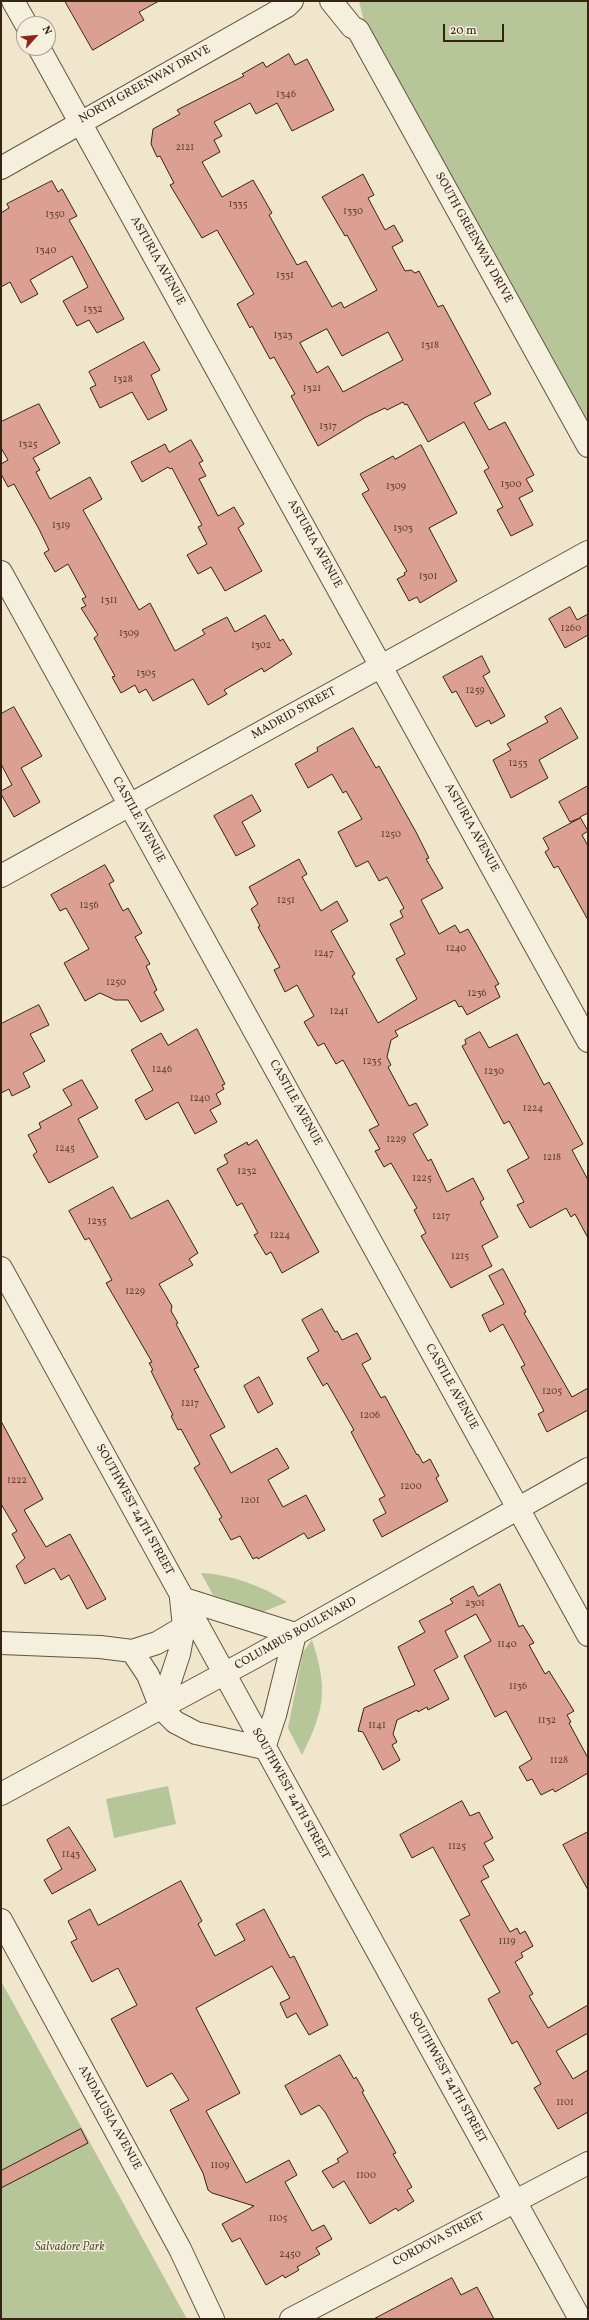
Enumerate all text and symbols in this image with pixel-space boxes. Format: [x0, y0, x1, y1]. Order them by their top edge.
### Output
north arrow [16, 16, 56, 56]
scale bar [445, 16, 506, 42]
text: 20 m [450, 23, 477, 39]
text: N [38, 24, 55, 38]
street label: NORTH GREENWAY DRIVE [77, 43, 213, 127]
house number: 1346 [276, 89, 296, 101]
house number: 2121 [176, 142, 194, 154]
street label: SOUTH GREENWAY DRIVE [431, 170, 515, 306]
house number: 1335 [229, 199, 247, 211]
house number: 1330 [343, 206, 363, 218]
house number: 1350 [45, 209, 65, 221]
street label: ASTURIA AVENUE [127, 214, 187, 308]
house number: 1340 [36, 245, 56, 257]
house number: 1331 [276, 270, 294, 282]
house number: 1332 [83, 304, 103, 316]
house number: 1323 [273, 330, 293, 342]
house number: 1318 [421, 340, 439, 352]
house number: 1328 [113, 374, 133, 386]
house number: 1321 [303, 383, 321, 395]
house number: 1317 [319, 421, 337, 433]
house number: 1325 [18, 439, 38, 451]
house number: 1300 [500, 479, 522, 491]
house number: 1309 [386, 481, 406, 493]
street label: ASTURIA AVENUE [284, 497, 344, 591]
house number: 1319 [52, 520, 70, 532]
house number: 1303 [393, 523, 413, 535]
house number: 1301 [419, 571, 437, 583]
house number: 1311 [101, 595, 117, 607]
house number: 1260 [561, 623, 581, 635]
house number: 1309 [119, 628, 139, 640]
house number: 1302 [251, 640, 271, 652]
house number: 1305 [136, 668, 156, 680]
street label: MADRID STREET [249, 685, 339, 743]
house number: 1259 [465, 685, 485, 697]
house number: 1253 [508, 758, 528, 770]
street label: CASTILE AVENUE [108, 775, 168, 865]
street label: ASTURIA AVENUE [441, 781, 501, 875]
house number: 1250 [381, 829, 401, 841]
house number: 1251 [277, 895, 295, 907]
house number: 1256 [79, 900, 99, 912]
house number: 1240 [446, 943, 466, 955]
house number: 1247 [314, 948, 334, 960]
house number: 1250 [106, 977, 126, 989]
house number: 1236 [467, 988, 487, 1000]
house number: 1241 [330, 1006, 348, 1018]
house number: 1235 [363, 1056, 381, 1068]
street label: CASTILE AVENUE [265, 1058, 325, 1148]
house number: 1246 [152, 1064, 172, 1076]
house number: 1230 [484, 1066, 504, 1078]
house number: 1240 [190, 1093, 210, 1105]
house number: 1224 [523, 1103, 543, 1115]
house number: 1229 [386, 1134, 406, 1146]
house number: 1245 [55, 1143, 75, 1155]
house number: 1218 [543, 1152, 561, 1164]
house number: 1232 [237, 1166, 257, 1178]
house number: 1225 [412, 1173, 432, 1185]
house number: 1217 [432, 1211, 450, 1223]
house number: 1235 [88, 1216, 106, 1228]
house number: 1224 [270, 1230, 290, 1242]
house number: 1215 [451, 1251, 469, 1263]
house number: 1229 [125, 1286, 145, 1298]
street label: CASTILE AVENUE [421, 1342, 481, 1432]
house number: 1205 [542, 1386, 562, 1398]
house number: 1217 [181, 1398, 199, 1410]
house number: 1206 [360, 1410, 380, 1422]
street label: SOUTHWEST 24TH STREET [92, 1442, 176, 1578]
house number: 1222 [7, 1475, 27, 1487]
house number: 1200 [400, 1481, 422, 1493]
house number: 1201 [240, 1495, 260, 1507]
street label: COLUMBUS BOULEVARD [233, 1594, 359, 1674]
house number: 2301 [465, 1598, 485, 1610]
house number: 1140 [497, 1639, 517, 1651]
house number: 1136 [509, 1681, 527, 1693]
house number: 1132 [538, 1715, 556, 1727]
house number: 1141 [368, 1720, 386, 1732]
street label: SOUTHWEST 24TH STREET [248, 1726, 332, 1862]
house number: 1128 [550, 1755, 568, 1767]
house number: 1125 [448, 1841, 466, 1853]
house number: 1143 [62, 1849, 80, 1861]
house number: 1119 [499, 1936, 515, 1948]
street label: SOUTHWEST 24TH STREET [405, 2010, 489, 2146]
street label: ANDALUSIA AVENUE [74, 2063, 144, 2173]
house number: 1101 [556, 2097, 574, 2109]
house number: 1109 [210, 2160, 230, 2172]
house number: 1100 [356, 2170, 376, 2182]
street label: CORDOVA STREET [391, 2210, 487, 2270]
house number: 1105 [269, 2213, 287, 2225]
park label: Salvadore Park [35, 2241, 105, 2255]
house number: 2450 [279, 2249, 301, 2261]

